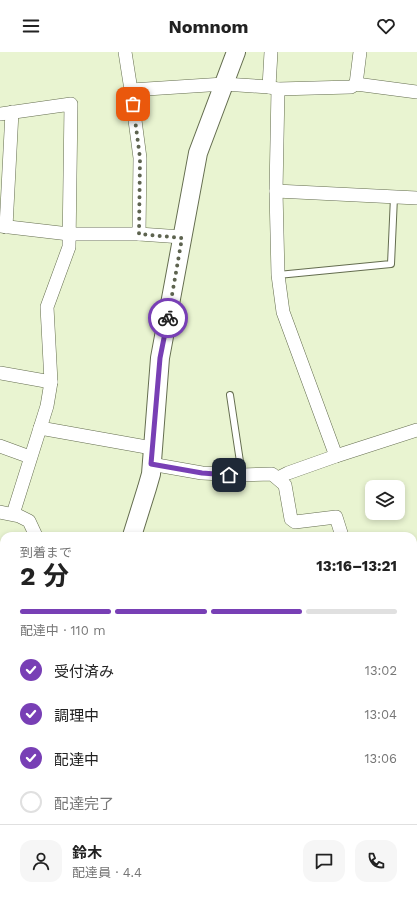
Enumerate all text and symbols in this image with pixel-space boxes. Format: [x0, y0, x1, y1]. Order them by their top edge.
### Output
icon: menu [20, 15, 42, 37]
icon: heart [375, 15, 397, 37]
text: Nomnom [169, 16, 248, 37]
pin [116, 87, 150, 121]
icon: bag [122, 93, 144, 115]
courier [148, 298, 188, 338]
icon: bike [157, 307, 179, 329]
pin [212, 458, 246, 492]
icon: home [218, 464, 240, 486]
map controls [365, 480, 405, 520]
button: layers [365, 480, 405, 520]
text: 到着まで [20, 545, 72, 560]
text: 13:16–13:21 [316, 557, 397, 575]
text: 2 分 [20, 561, 69, 591]
text: 配達中 · 110 m [20, 623, 106, 638]
icon: check [20, 659, 42, 681]
text: 受付済み [54, 663, 114, 681]
text: 13:02 [365, 663, 397, 678]
icon: check [20, 703, 42, 725]
text: 調理中 [54, 707, 99, 725]
text: 13:04 [364, 707, 397, 722]
icon: check [20, 747, 42, 769]
text: 配達中 [54, 751, 99, 769]
text: 13:06 [365, 751, 397, 766]
text: 配達完了 [54, 795, 114, 813]
button: person [20, 840, 62, 882]
button: chat [303, 840, 345, 882]
button: phone [355, 840, 397, 882]
text: 鈴木 [72, 844, 102, 862]
text: 配達員 · 4.4 [72, 865, 142, 880]

